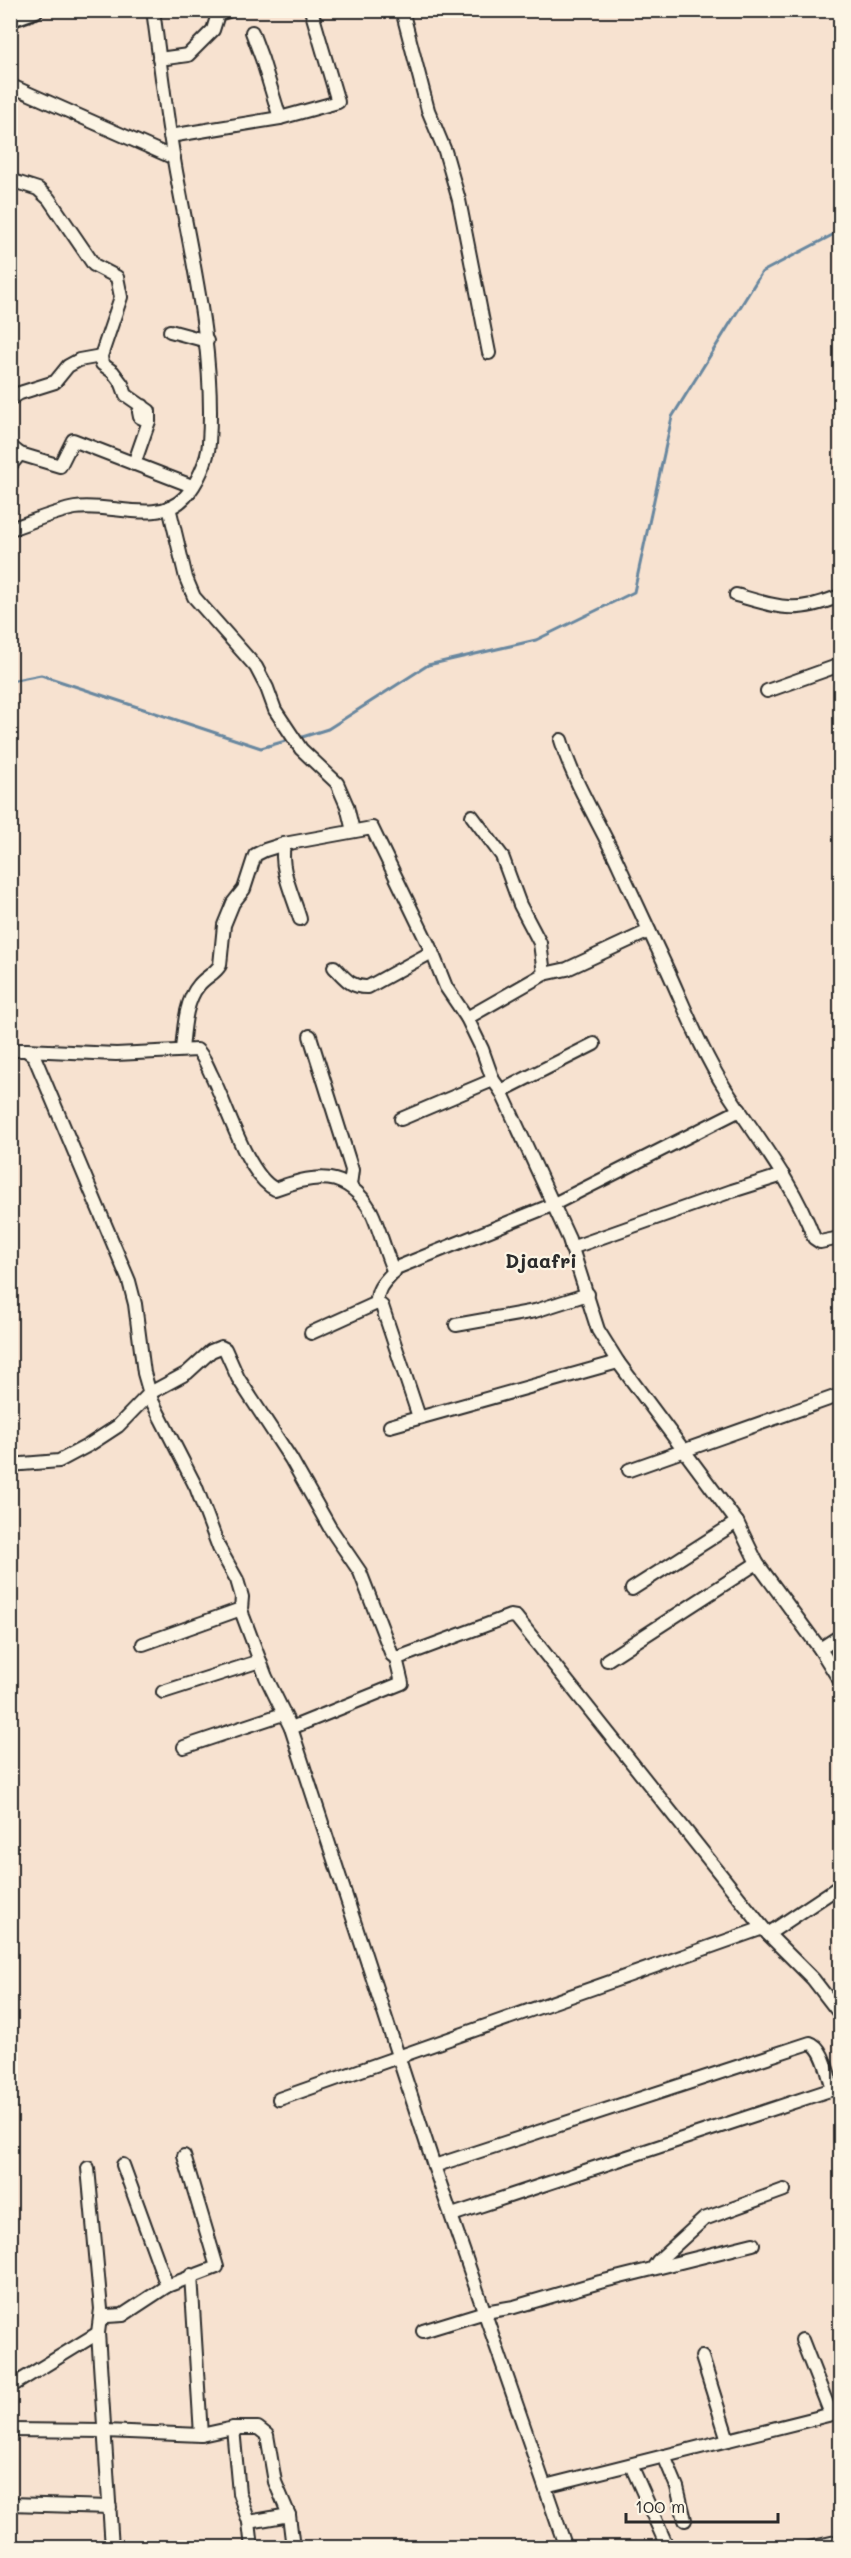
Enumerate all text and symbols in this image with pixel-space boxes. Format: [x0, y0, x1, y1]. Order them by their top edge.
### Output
district label: Djaafri [505, 1247, 577, 1273]
scale bar [626, 2486, 778, 2524]
text: 100 m [635, 2494, 685, 2518]

